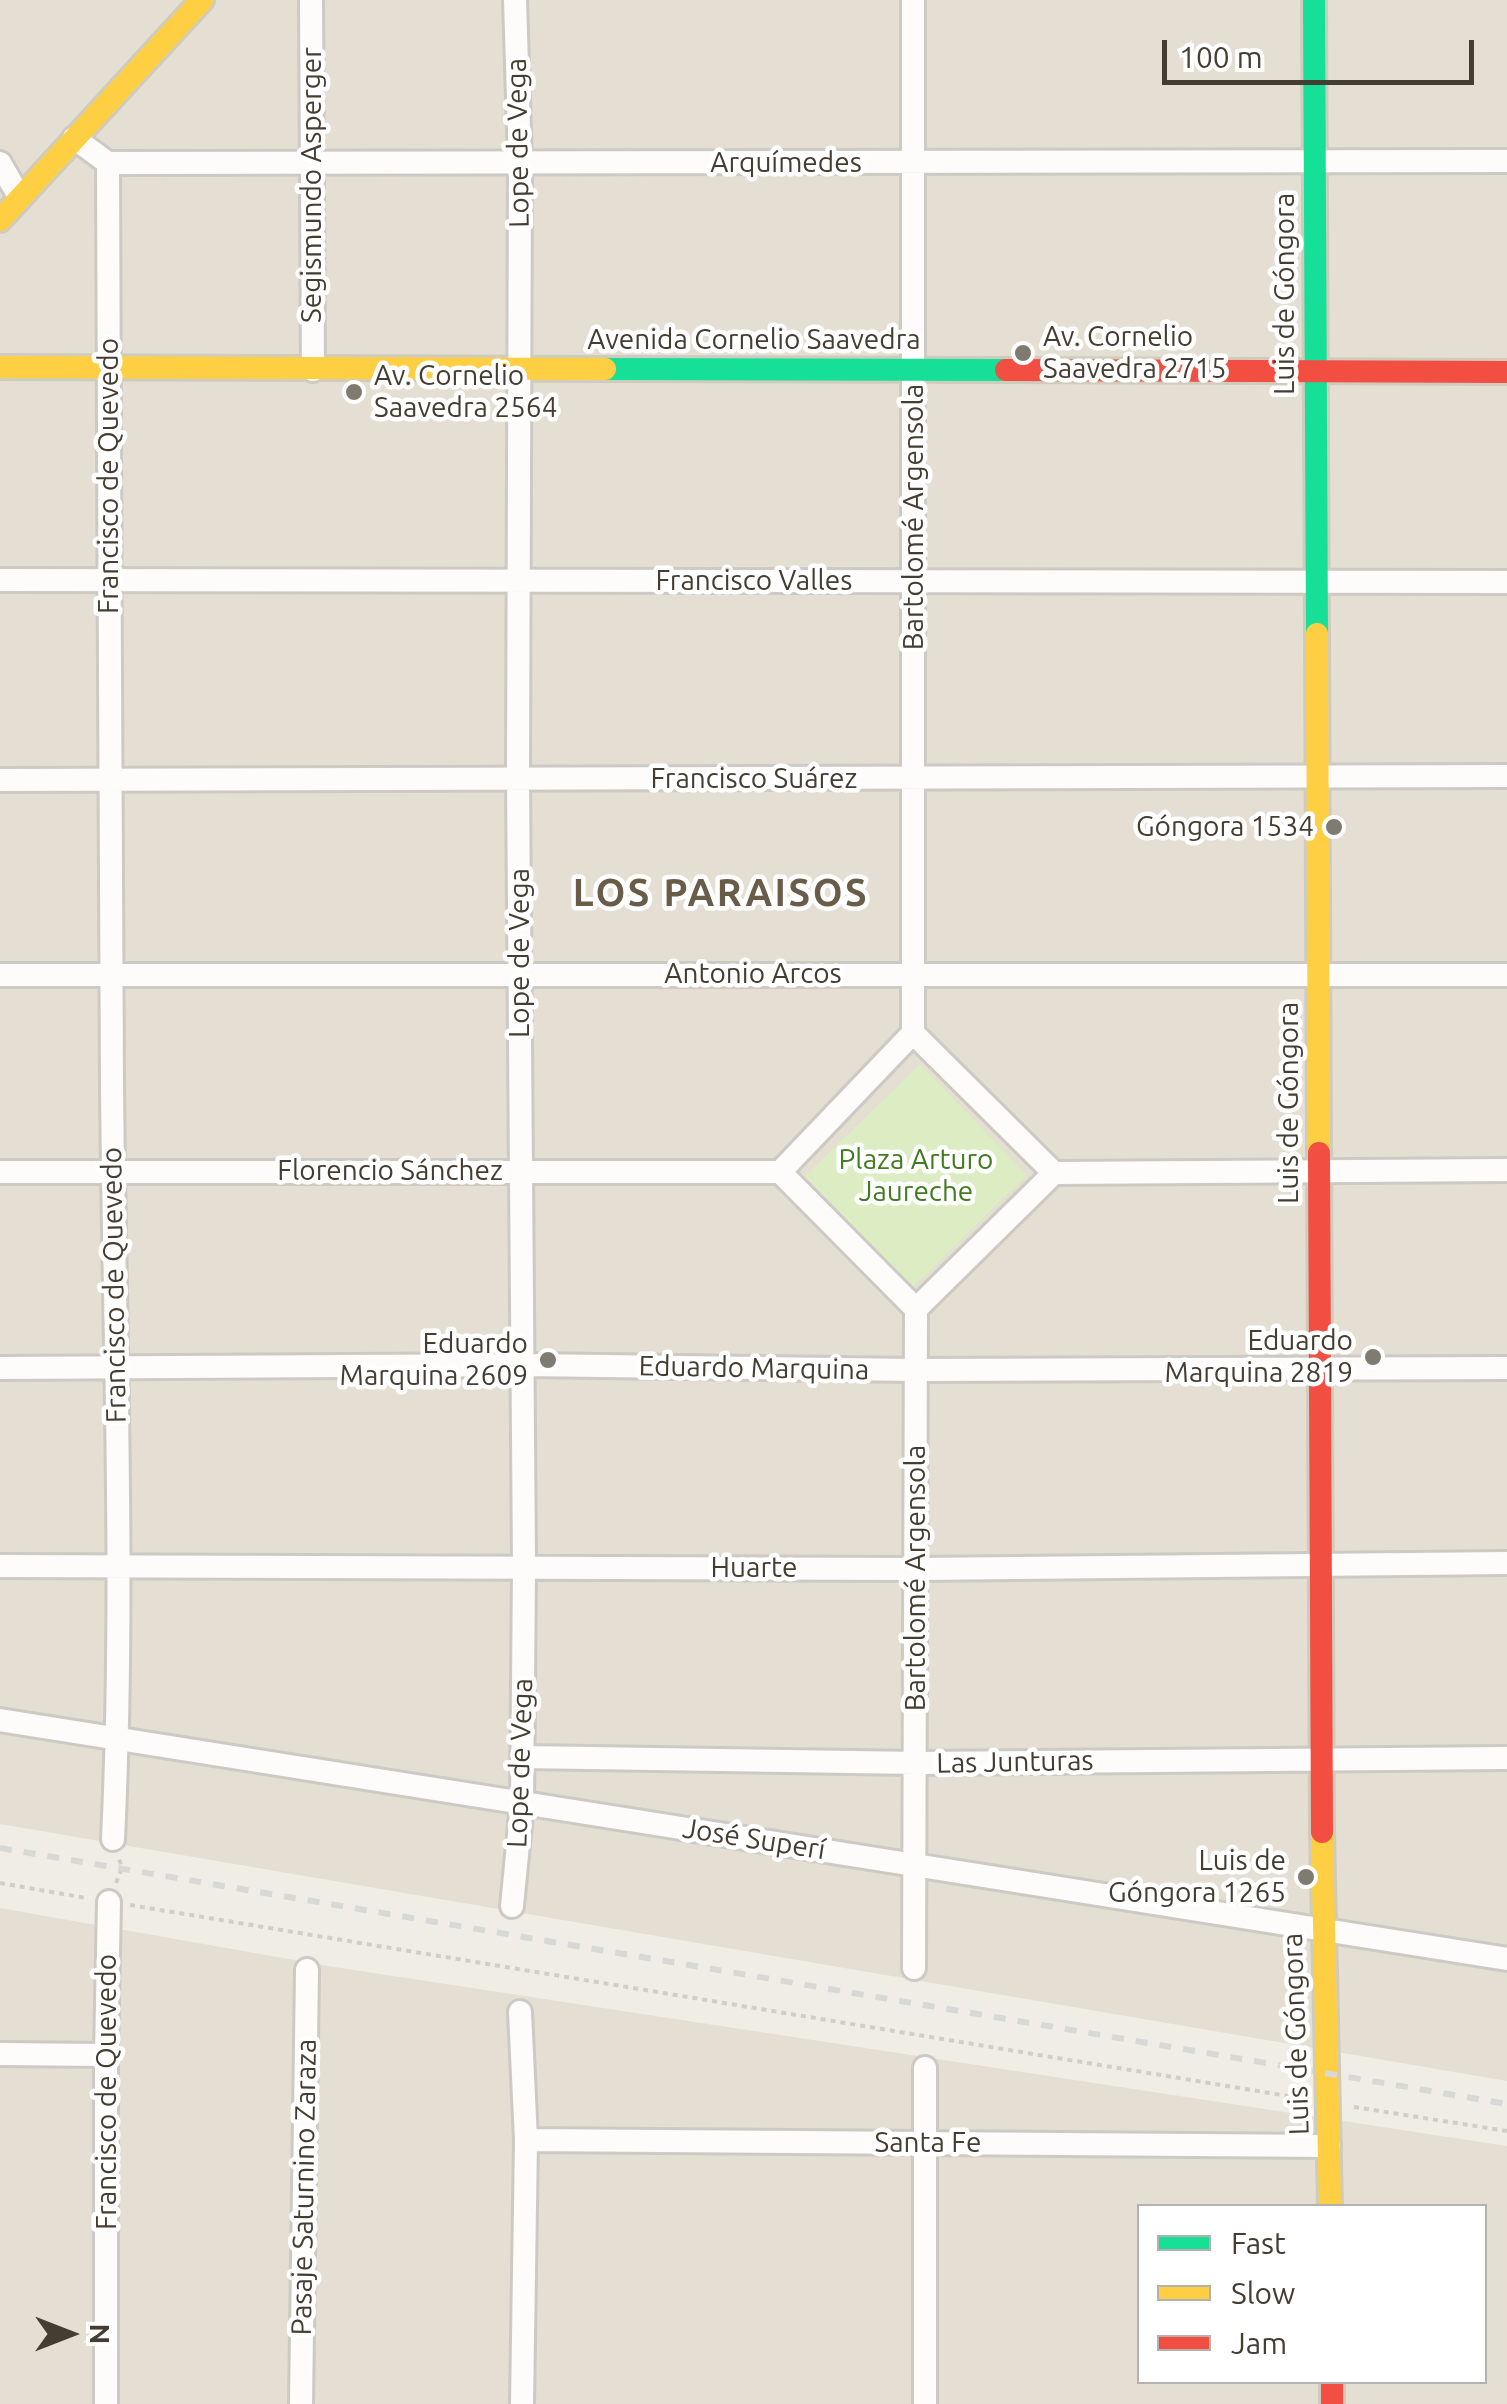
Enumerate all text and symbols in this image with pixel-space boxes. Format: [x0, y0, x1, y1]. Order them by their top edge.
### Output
scale bar [1167, 20, 1480, 82]
text: 100 m [1179, 40, 1263, 74]
street label: Segismundo Asperger [295, 47, 329, 323]
street label: Lope de Vega [500, 58, 536, 228]
street label: Arquímedes [710, 146, 862, 180]
street label: Luis de Góngora [1268, 193, 1302, 395]
place label: Av. Cornelio Saavedra 2715 [1043, 320, 1226, 386]
street label: Avenida Cornelio Saavedra [587, 323, 921, 357]
street label: Francisco de Quevedo [92, 338, 126, 614]
marker: Av. Cornelio Saavedra 2715 [1012, 342, 1034, 364]
place label: Av. Cornelio Saavedra 2564 [374, 359, 557, 425]
marker: Av. Cornelio Saavedra 2564 [343, 381, 365, 403]
street label: Bartolomé Argensola [897, 384, 931, 650]
street label: Francisco Valles [656, 564, 852, 598]
street label: Francisco Suárez [651, 762, 857, 796]
place label: Góngora 1534 [1136, 810, 1314, 844]
marker: Góngora 1534 [1323, 816, 1345, 838]
street label: Lope de Vega [503, 868, 537, 1038]
district label: LOS PARAISOS [573, 870, 869, 916]
street label: Antonio Arcos [664, 957, 842, 991]
street label: Luis de Góngora [1272, 1002, 1306, 1204]
park label: Plaza Arturo Jaureche [839, 1143, 993, 1209]
street label: Francisco de Quevedo [95, 1147, 133, 1423]
street label: Florencio Sánchez [277, 1154, 503, 1188]
place label: Eduardo Marquina 2819 [1165, 1324, 1353, 1390]
place label: Eduardo Marquina 2609 [340, 1327, 528, 1393]
marker: Eduardo Marquina 2819 [1362, 1346, 1384, 1368]
marker: Eduardo Marquina 2609 [537, 1349, 559, 1371]
street label: Eduardo Marquina [638, 1349, 870, 1387]
street label: Bartolomé Argensola [899, 1445, 933, 1711]
street label: Huarte [711, 1551, 797, 1585]
street label: Lope de Vega [500, 1678, 540, 1848]
street label: Las Junturas [936, 1744, 1094, 1780]
street label: José Superí [680, 1811, 828, 1867]
place label: Luis de Góngora 1265 [1108, 1844, 1286, 1910]
marker: Luis de Góngora 1265 [1295, 1866, 1317, 1888]
street label: Luis de Góngora [1276, 1932, 1316, 2136]
street label: Francisco de Quevedo [90, 1954, 124, 2230]
street label: Pasaje Saturnino Zaraza [285, 2038, 323, 2336]
street label: Santa Fe [875, 2126, 981, 2160]
legend [1137, 2204, 1487, 2384]
text: Fast [1231, 2226, 1286, 2260]
text: Slow [1231, 2276, 1295, 2310]
north arrow [20, 2284, 120, 2384]
text: N [85, 2324, 116, 2344]
text: Jam [1231, 2326, 1287, 2360]

